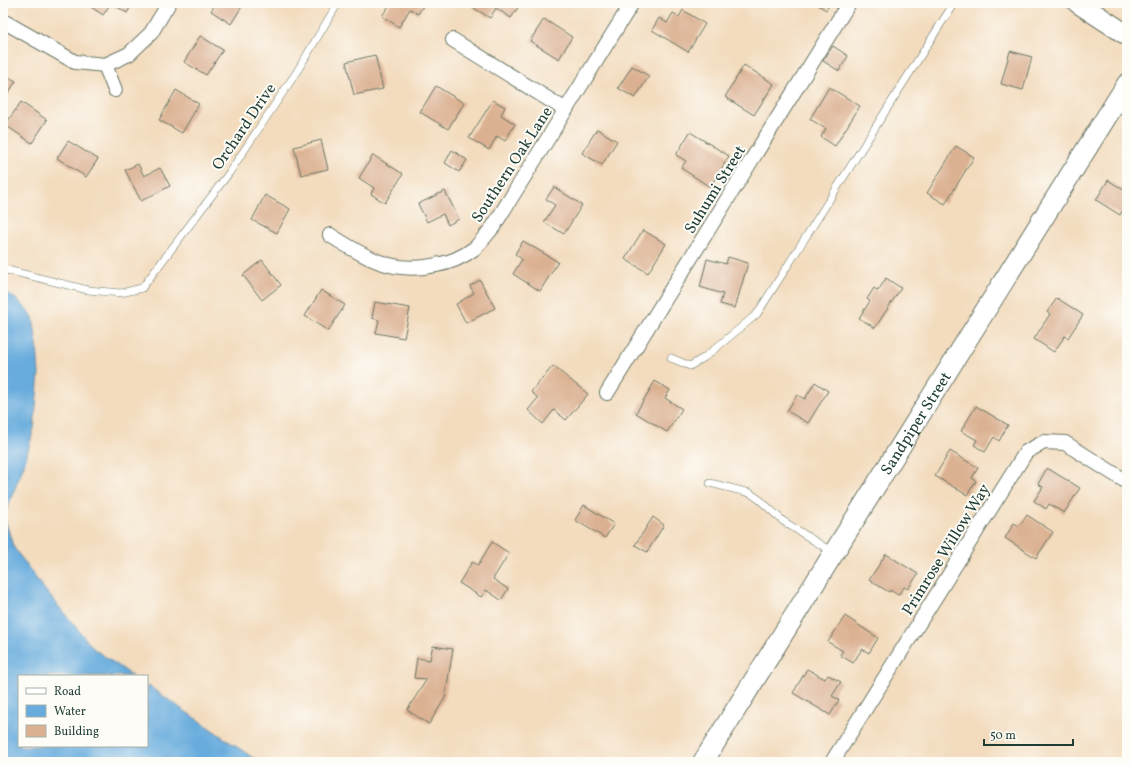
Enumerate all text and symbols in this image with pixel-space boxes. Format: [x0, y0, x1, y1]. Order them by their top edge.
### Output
street label: Orchard Drive [207, 79, 282, 175]
street label: Southern Oak Lane [467, 103, 558, 227]
street label: Suhumi Street [680, 141, 752, 239]
street label: Sandpiper Street [876, 368, 958, 480]
street label: Primrose Willow Way [897, 480, 996, 620]
legend [18, 675, 148, 747]
text: Road [54, 684, 81, 700]
text: Water [54, 704, 86, 720]
scale bar [984, 721, 1073, 747]
text: Building [54, 724, 99, 740]
text: 50 m [990, 728, 1016, 744]

